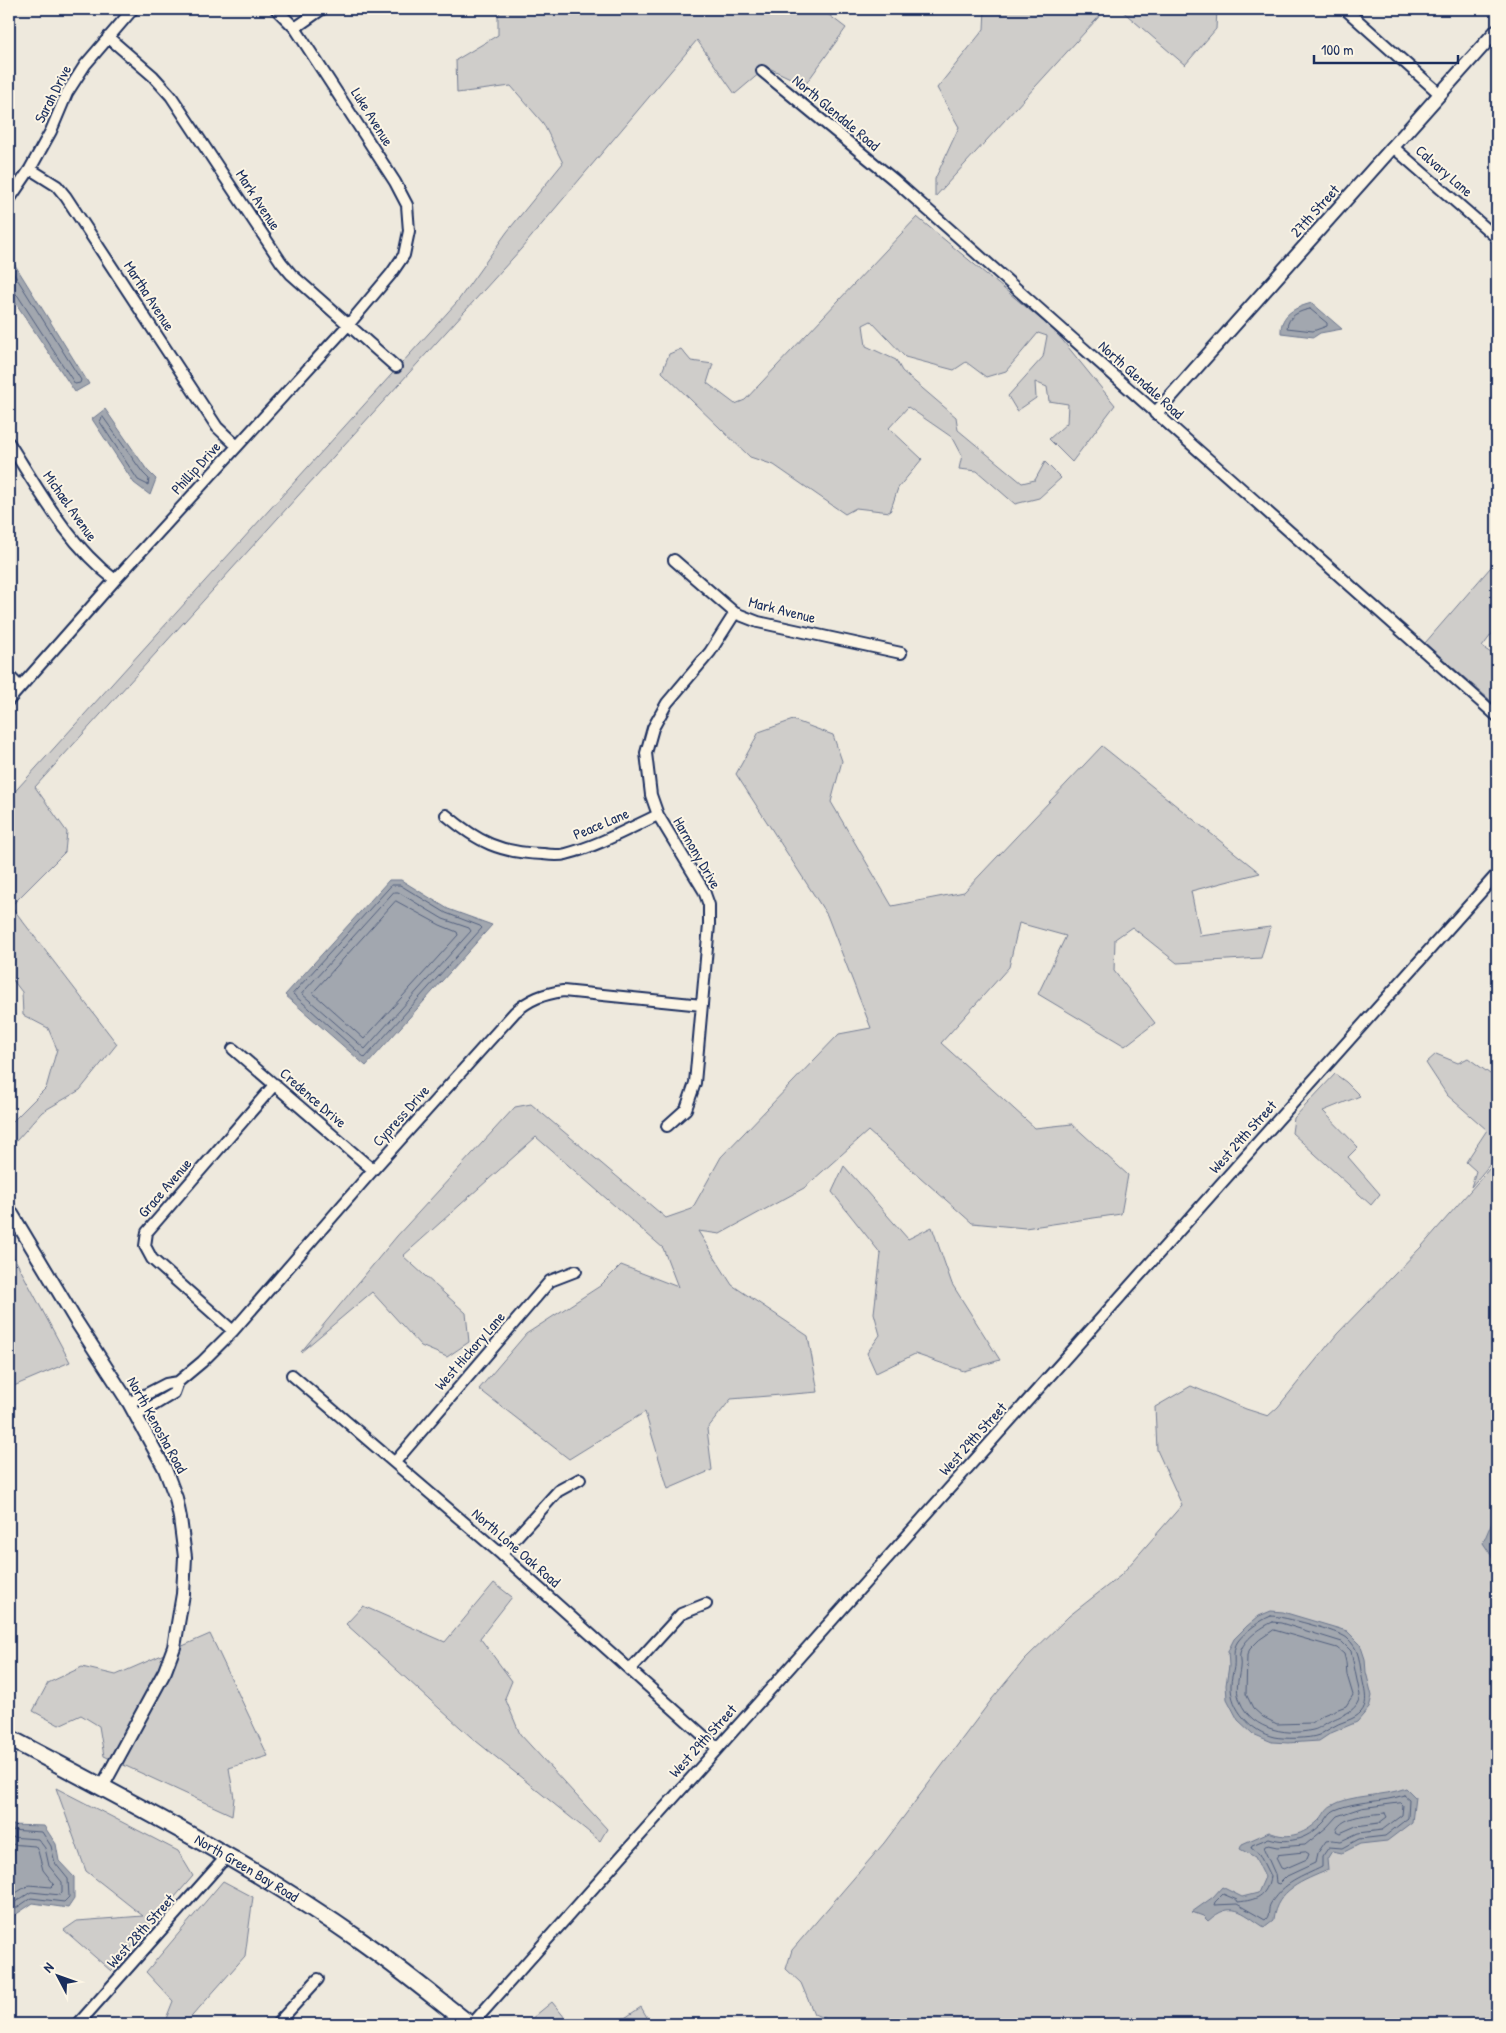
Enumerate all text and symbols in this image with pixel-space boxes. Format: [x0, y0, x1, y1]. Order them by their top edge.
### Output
scale bar [1314, 32, 1457, 64]
text: 100 m [1321, 39, 1354, 60]
street label: Sarah Drive [29, 61, 76, 126]
street label: North Glendale Road [788, 70, 885, 156]
street label: Luke Avenue [346, 83, 399, 150]
street label: Calvary Lane [1411, 140, 1478, 201]
street label: Mark Avenue [231, 165, 286, 234]
street label: 27th Street [1285, 179, 1344, 242]
street label: Martha Avenue [119, 257, 180, 335]
street label: North Glendale Road [1094, 336, 1189, 424]
street label: Phillip Drive [166, 437, 225, 499]
street label: Michael Avenue [38, 466, 102, 545]
street label: Mark Avenue [746, 591, 818, 628]
street label: Peace Lane [570, 802, 632, 845]
street label: Harmony Drive [668, 813, 726, 893]
street label: Credence Drive [275, 1063, 351, 1132]
street label: Cypress Drive [367, 1080, 434, 1151]
street label: West 29th Street [1204, 1095, 1282, 1178]
street label: Grace Avenue [133, 1154, 196, 1222]
street label: West Hickory Lane [430, 1307, 510, 1394]
street label: North Kenosha Road [122, 1373, 193, 1477]
street label: West 29th Street [934, 1397, 1012, 1480]
street label: North Lone Oak Road [468, 1503, 565, 1592]
street label: West 29th Street [664, 1699, 742, 1782]
street label: North Green Bay Road [191, 1829, 303, 1907]
street label: West 28th Street [102, 1888, 180, 1972]
north arrow [32, 1950, 82, 2000]
text: N [38, 1958, 58, 1976]

